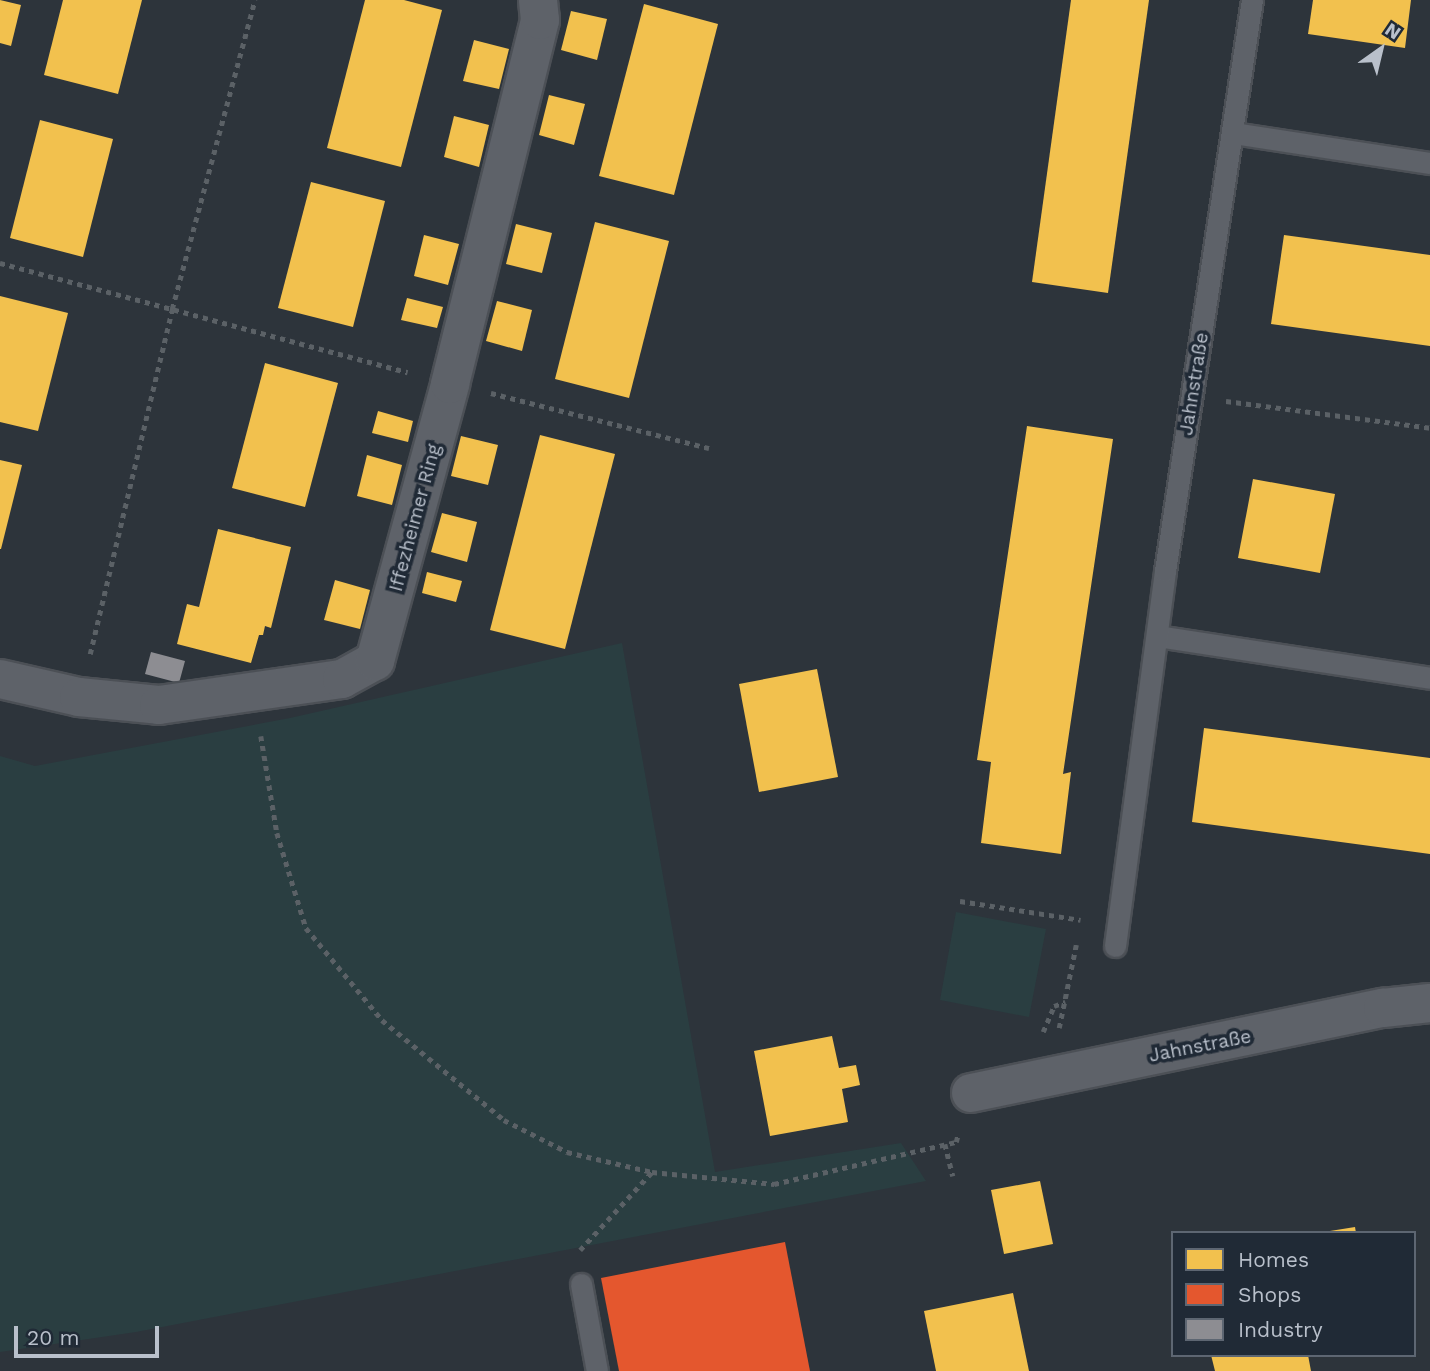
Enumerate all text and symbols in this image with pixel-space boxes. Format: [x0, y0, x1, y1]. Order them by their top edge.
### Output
north arrow [1346, 14, 1416, 84]
text: N [1381, 18, 1405, 45]
street label: Jahnstraße [1175, 331, 1213, 437]
street label: Iffezheimer Ring [384, 442, 446, 594]
street label: Jahnstraße [1147, 1025, 1253, 1067]
legend [1171, 1231, 1416, 1357]
text: Homes [1238, 1247, 1309, 1272]
text: Shops [1238, 1282, 1301, 1307]
scale bar [18, 1312, 163, 1356]
text: Industry [1238, 1317, 1323, 1342]
text: 20 m [27, 1325, 79, 1350]

